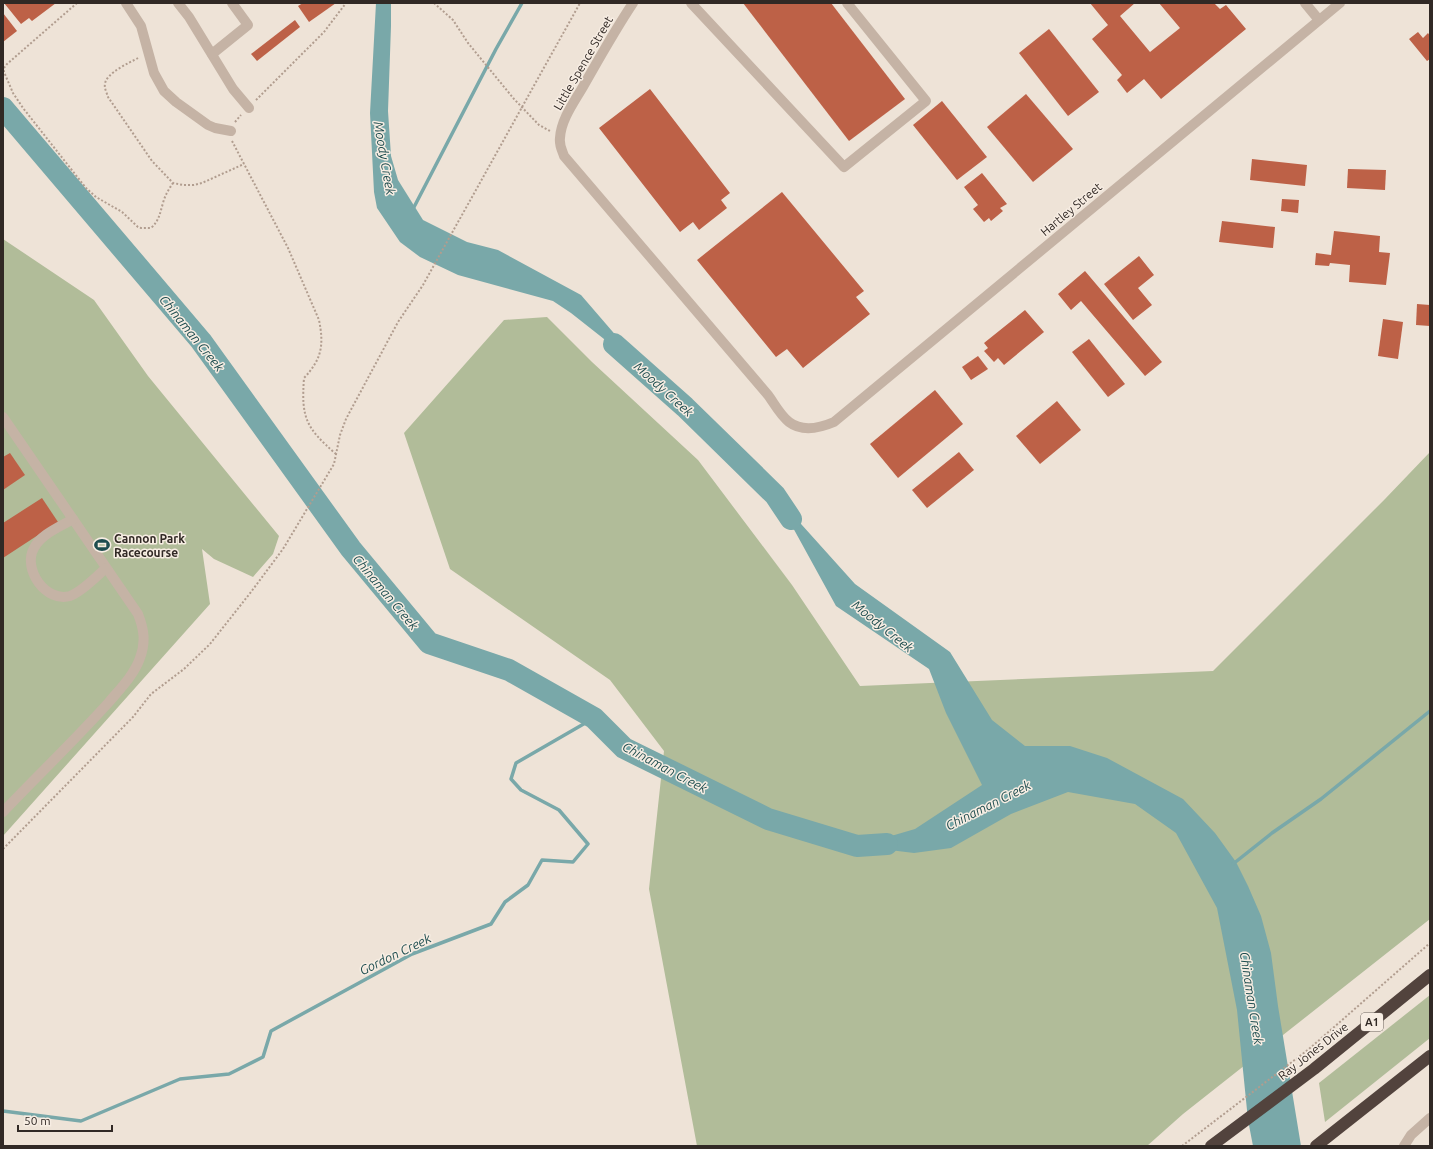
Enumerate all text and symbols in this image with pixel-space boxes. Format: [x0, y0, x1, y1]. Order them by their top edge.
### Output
street label: Little Spence Street [551, 14, 615, 112]
water label: Moody Creek [372, 120, 398, 196]
street label: Hartley Street [1038, 180, 1104, 238]
water label: Chinaman Creek [157, 292, 227, 374]
water label: Moody Creek [632, 359, 697, 419]
place label: Cannon Park Racecourse [114, 532, 185, 559]
sports icon: Cannon Park Racecourse [93, 536, 111, 554]
water label: Chinaman Creek [350, 552, 422, 633]
water label: Moody Creek [850, 597, 917, 655]
water label: Chinaman Creek [620, 739, 710, 795]
water label: Chinaman Creek [943, 777, 1033, 833]
water label: Gordon Creek [357, 931, 433, 977]
water label: Chinaman Creek [1238, 951, 1266, 1046]
road number: A1 [1361, 1013, 1383, 1031]
street label: Ray Jones Drive [1276, 1020, 1350, 1082]
scale bar [18, 1107, 112, 1133]
text: 50 m [24, 1114, 51, 1127]

